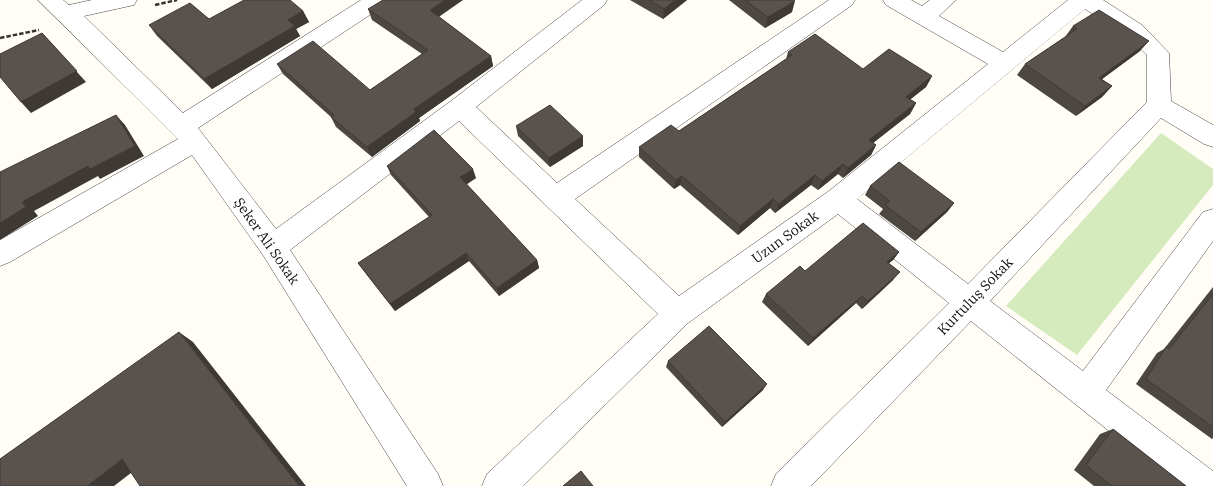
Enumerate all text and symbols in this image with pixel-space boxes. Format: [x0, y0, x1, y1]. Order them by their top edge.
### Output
street label: Şeker Ali Sokak [230, 194, 304, 289]
street label: Uzun Sokak [748, 206, 823, 267]
street label: Kurtuluş Sokak [933, 253, 1017, 339]

